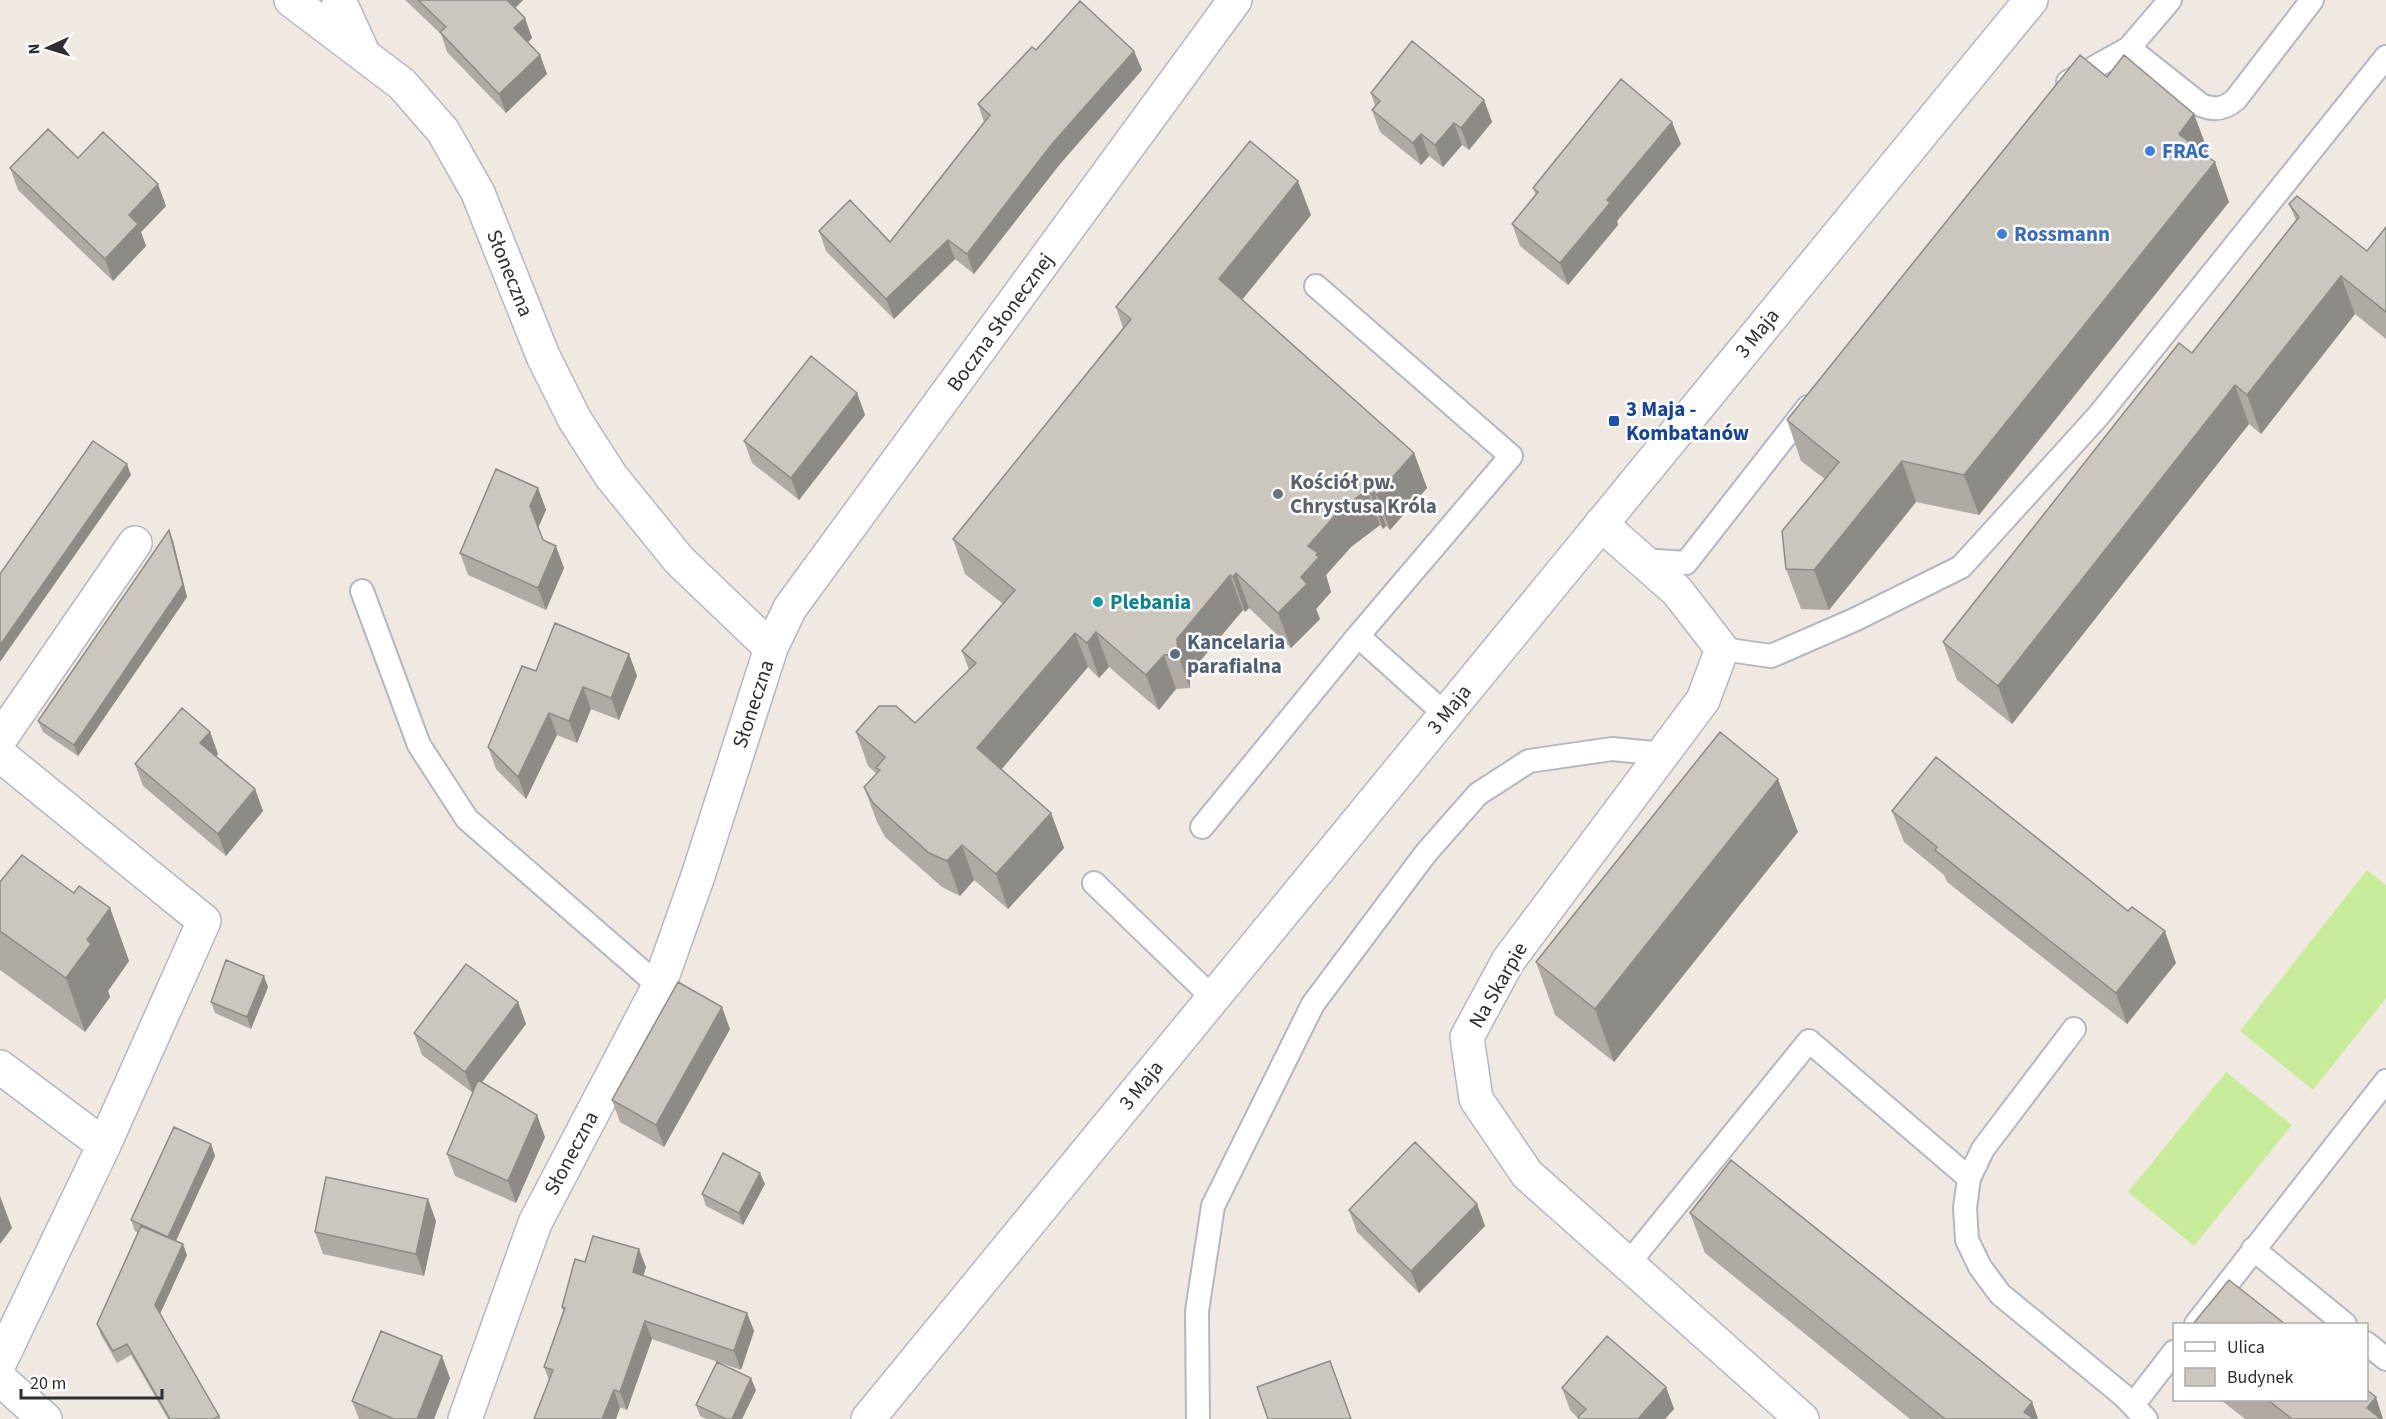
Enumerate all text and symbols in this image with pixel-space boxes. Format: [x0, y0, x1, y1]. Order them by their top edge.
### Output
north arrow [18, 18, 78, 78]
text: N [23, 43, 45, 55]
place label: FRAC [2162, 136, 2210, 166]
marker: FRAC [2143, 144, 2157, 158]
place label: Rossmann [2014, 219, 2110, 249]
street label: Słoneczna [479, 225, 541, 321]
marker: Rossmann [1995, 227, 2009, 241]
street label: Boczna Słonecznej [939, 246, 1061, 398]
street label: 3 Maja [1728, 302, 1786, 364]
place label: 3 Maja - Kombatanów [1626, 394, 1749, 448]
marker: 3 Maja - Kombatanów [1607, 414, 1621, 428]
place label: Kościół pw. Chrystusa Króla [1290, 467, 1437, 521]
marker: Kościół pw. Chrystusa Króla [1271, 487, 1285, 501]
place label: Plebania [1110, 587, 1191, 617]
marker: Plebania [1091, 595, 1105, 609]
place label: Kancelaria parafialna [1187, 627, 1285, 681]
marker: Kancelaria parafialna [1168, 647, 1182, 661]
street label: Słoneczna [725, 656, 781, 752]
street label: 3 Maja [1420, 678, 1478, 740]
street label: Na Skarpie [1461, 936, 1535, 1034]
street label: 3 Maja [1112, 1054, 1170, 1116]
street label: Słoneczna [536, 1106, 606, 1200]
legend [2173, 1323, 2368, 1401]
text: Ulica [2227, 1335, 2265, 1360]
scale bar [21, 1362, 162, 1400]
text: Budynek [2227, 1365, 2294, 1390]
text: 20 m [30, 1371, 66, 1396]

